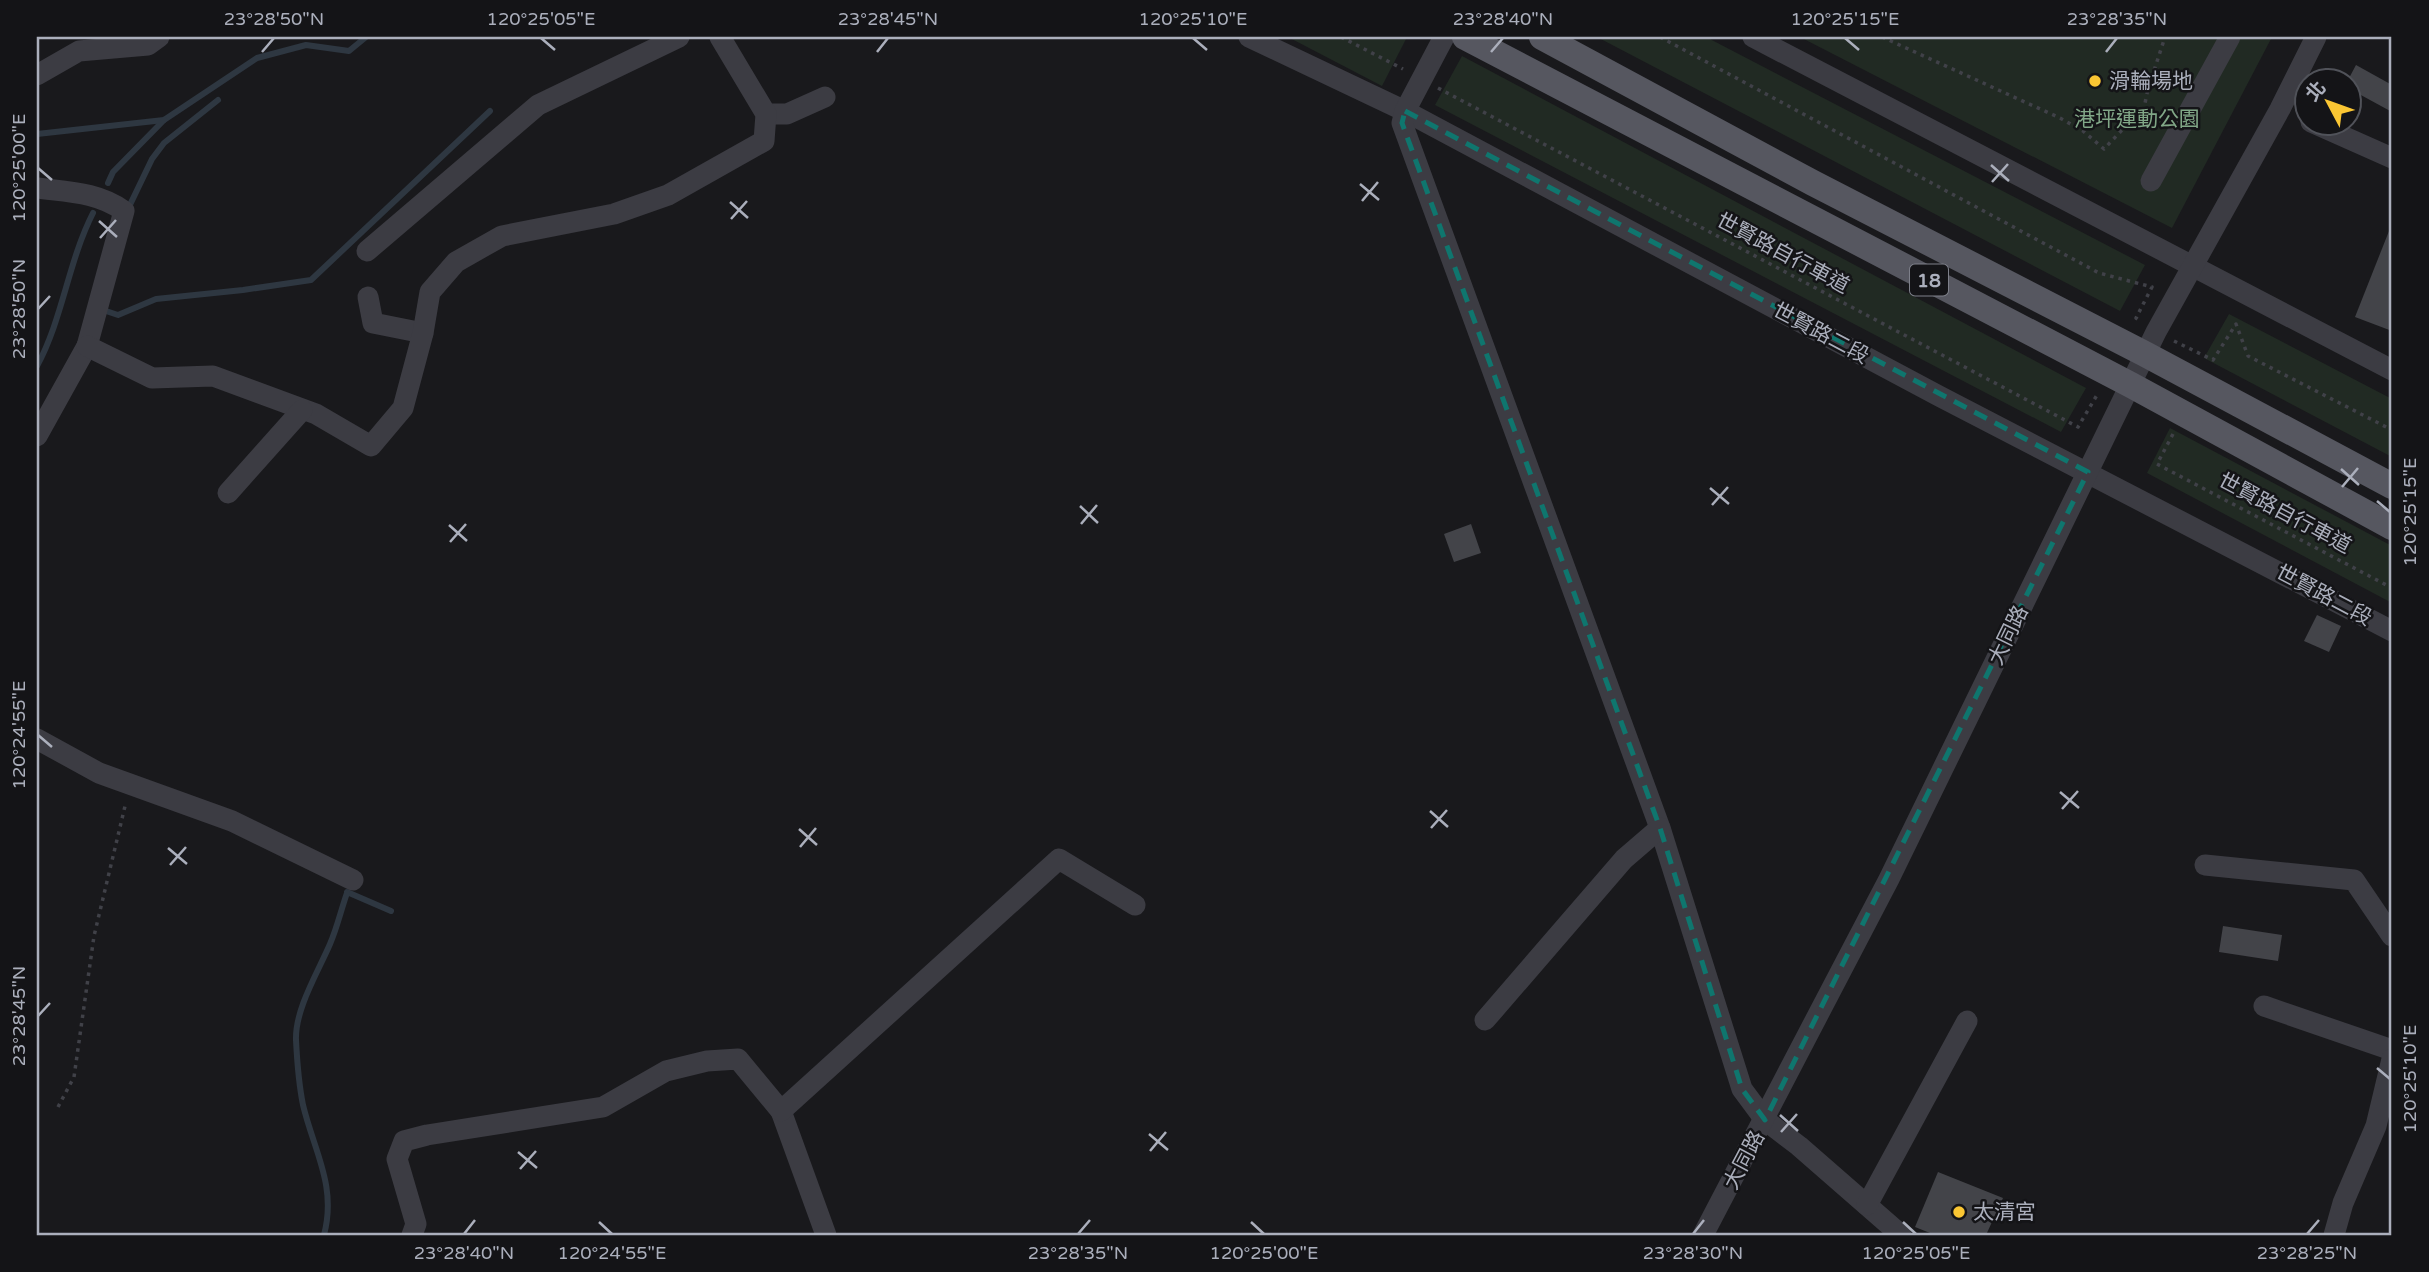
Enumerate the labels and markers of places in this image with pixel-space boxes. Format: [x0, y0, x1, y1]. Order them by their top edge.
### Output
place label: 滑輪場地 [2109, 69, 2193, 94]
marker: 滑輪場地 [2087, 73, 2103, 89]
place label: 太清宮 [1973, 1200, 2036, 1225]
marker: 太清宮 [1951, 1204, 1967, 1220]

